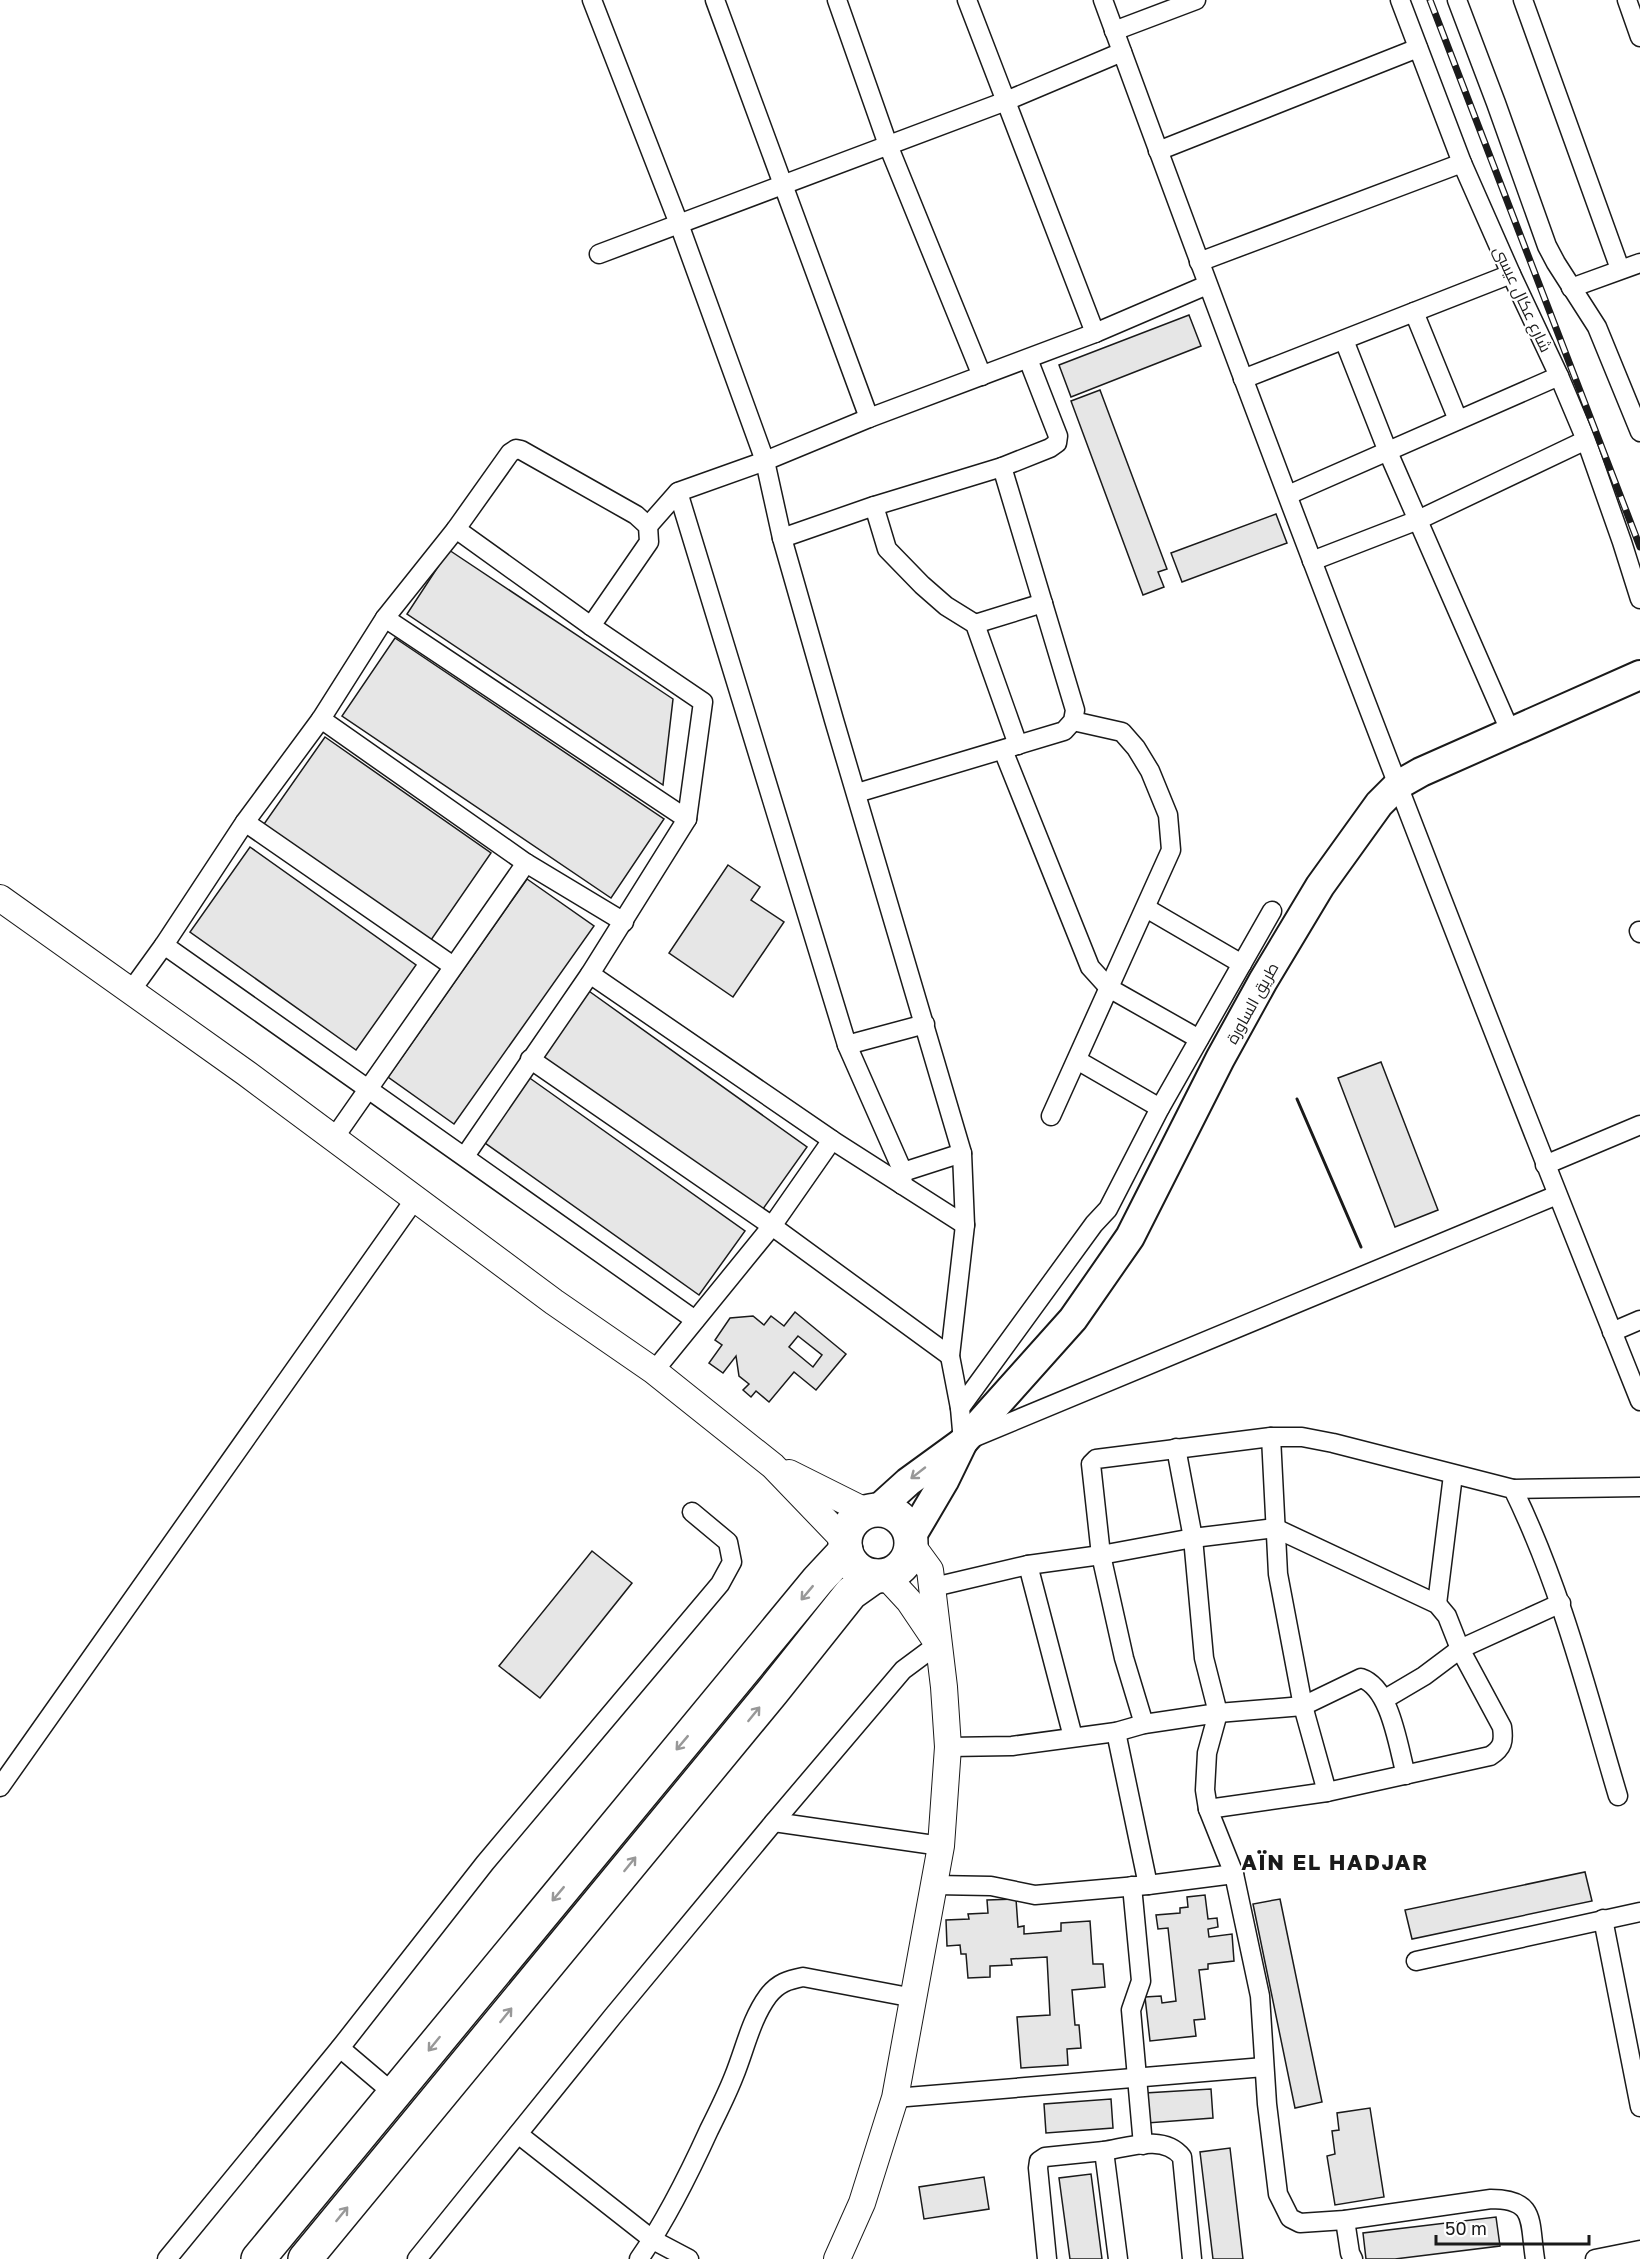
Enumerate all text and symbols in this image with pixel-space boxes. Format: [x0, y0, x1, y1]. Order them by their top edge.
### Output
street label: شارع عكال عيسى [1488, 243, 1556, 356]
street label: طريق الساورة [1221, 959, 1283, 1048]
one-way arrow [910, 1467, 926, 1480]
one-way arrow [800, 1585, 813, 1601]
one-way arrow [747, 1707, 761, 1722]
one-way arrow [676, 1735, 689, 1751]
district label: AÏN EL HADJAR [1241, 1848, 1429, 1875]
one-way arrow [623, 1857, 637, 1872]
one-way arrow [551, 1886, 565, 1901]
one-way arrow [499, 2008, 513, 2023]
one-way arrow [427, 2036, 440, 2052]
one-way arrow [335, 2207, 349, 2222]
scale bar [1436, 2208, 1589, 2246]
text: 50 m [1445, 2217, 1487, 2239]

